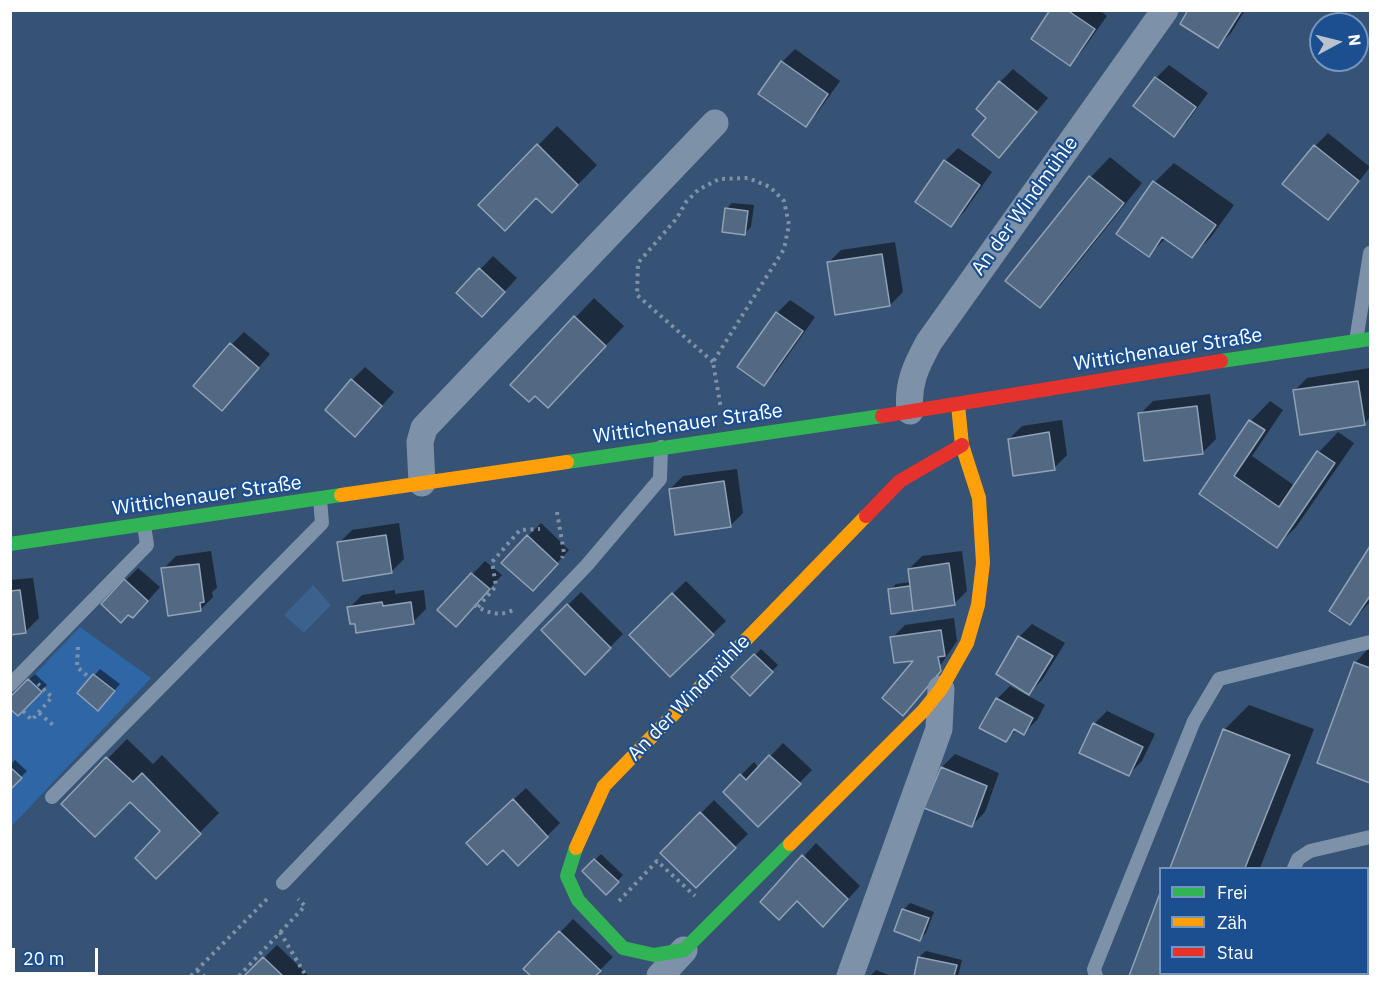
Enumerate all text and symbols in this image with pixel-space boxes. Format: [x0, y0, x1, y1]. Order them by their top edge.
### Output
north arrow [1309, 12, 1369, 72]
text: N [1344, 33, 1366, 47]
street label: An der Windmühle [967, 132, 1083, 280]
street label: Wittichenauer Straße [1072, 323, 1264, 377]
street label: Wittichenauer Straße [592, 399, 784, 449]
street label: Wittichenauer Straße [111, 471, 303, 521]
street label: An der Windmühle [623, 630, 755, 766]
legend [1159, 867, 1369, 975]
text: Frei [1217, 881, 1248, 904]
text: Zäh [1217, 911, 1247, 934]
scale bar [15, 936, 100, 974]
text: Stau [1217, 941, 1254, 964]
text: 20 m [23, 947, 65, 970]

